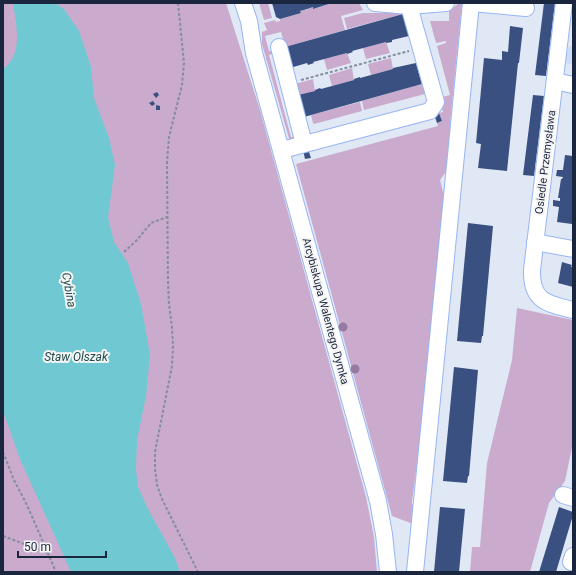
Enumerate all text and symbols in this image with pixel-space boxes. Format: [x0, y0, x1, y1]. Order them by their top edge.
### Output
street label: Osiedle Przemysława [533, 109, 558, 215]
street label: Arcybiskupa Walentego Dymka [300, 236, 351, 386]
water label: Cybina [59, 271, 79, 309]
water label: Staw Olszak [44, 350, 109, 364]
scale bar [18, 533, 106, 559]
text: 50 m [24, 540, 51, 554]

